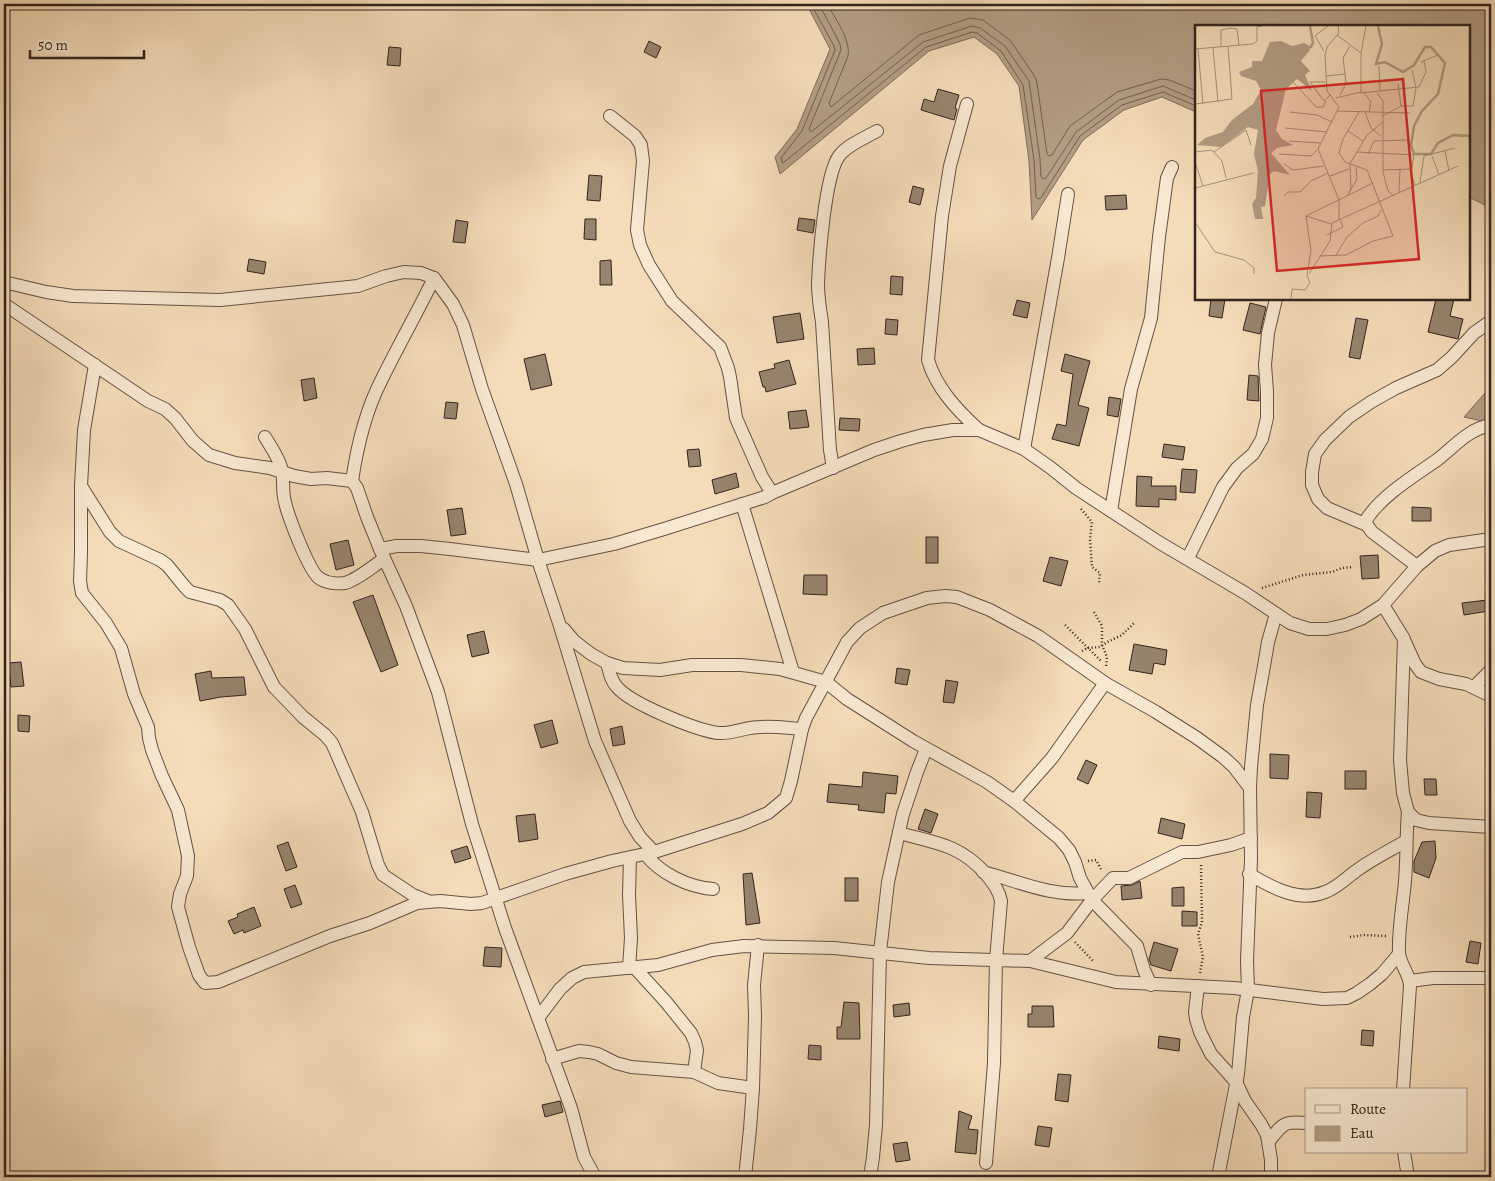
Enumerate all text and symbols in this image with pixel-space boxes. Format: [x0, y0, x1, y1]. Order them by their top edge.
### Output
inset map [1195, 25, 1470, 300]
scale bar [30, 28, 144, 60]
text: 50 m [38, 35, 68, 55]
legend [1305, 1088, 1468, 1154]
text: Route [1350, 1099, 1386, 1119]
text: Eau [1350, 1123, 1375, 1143]

